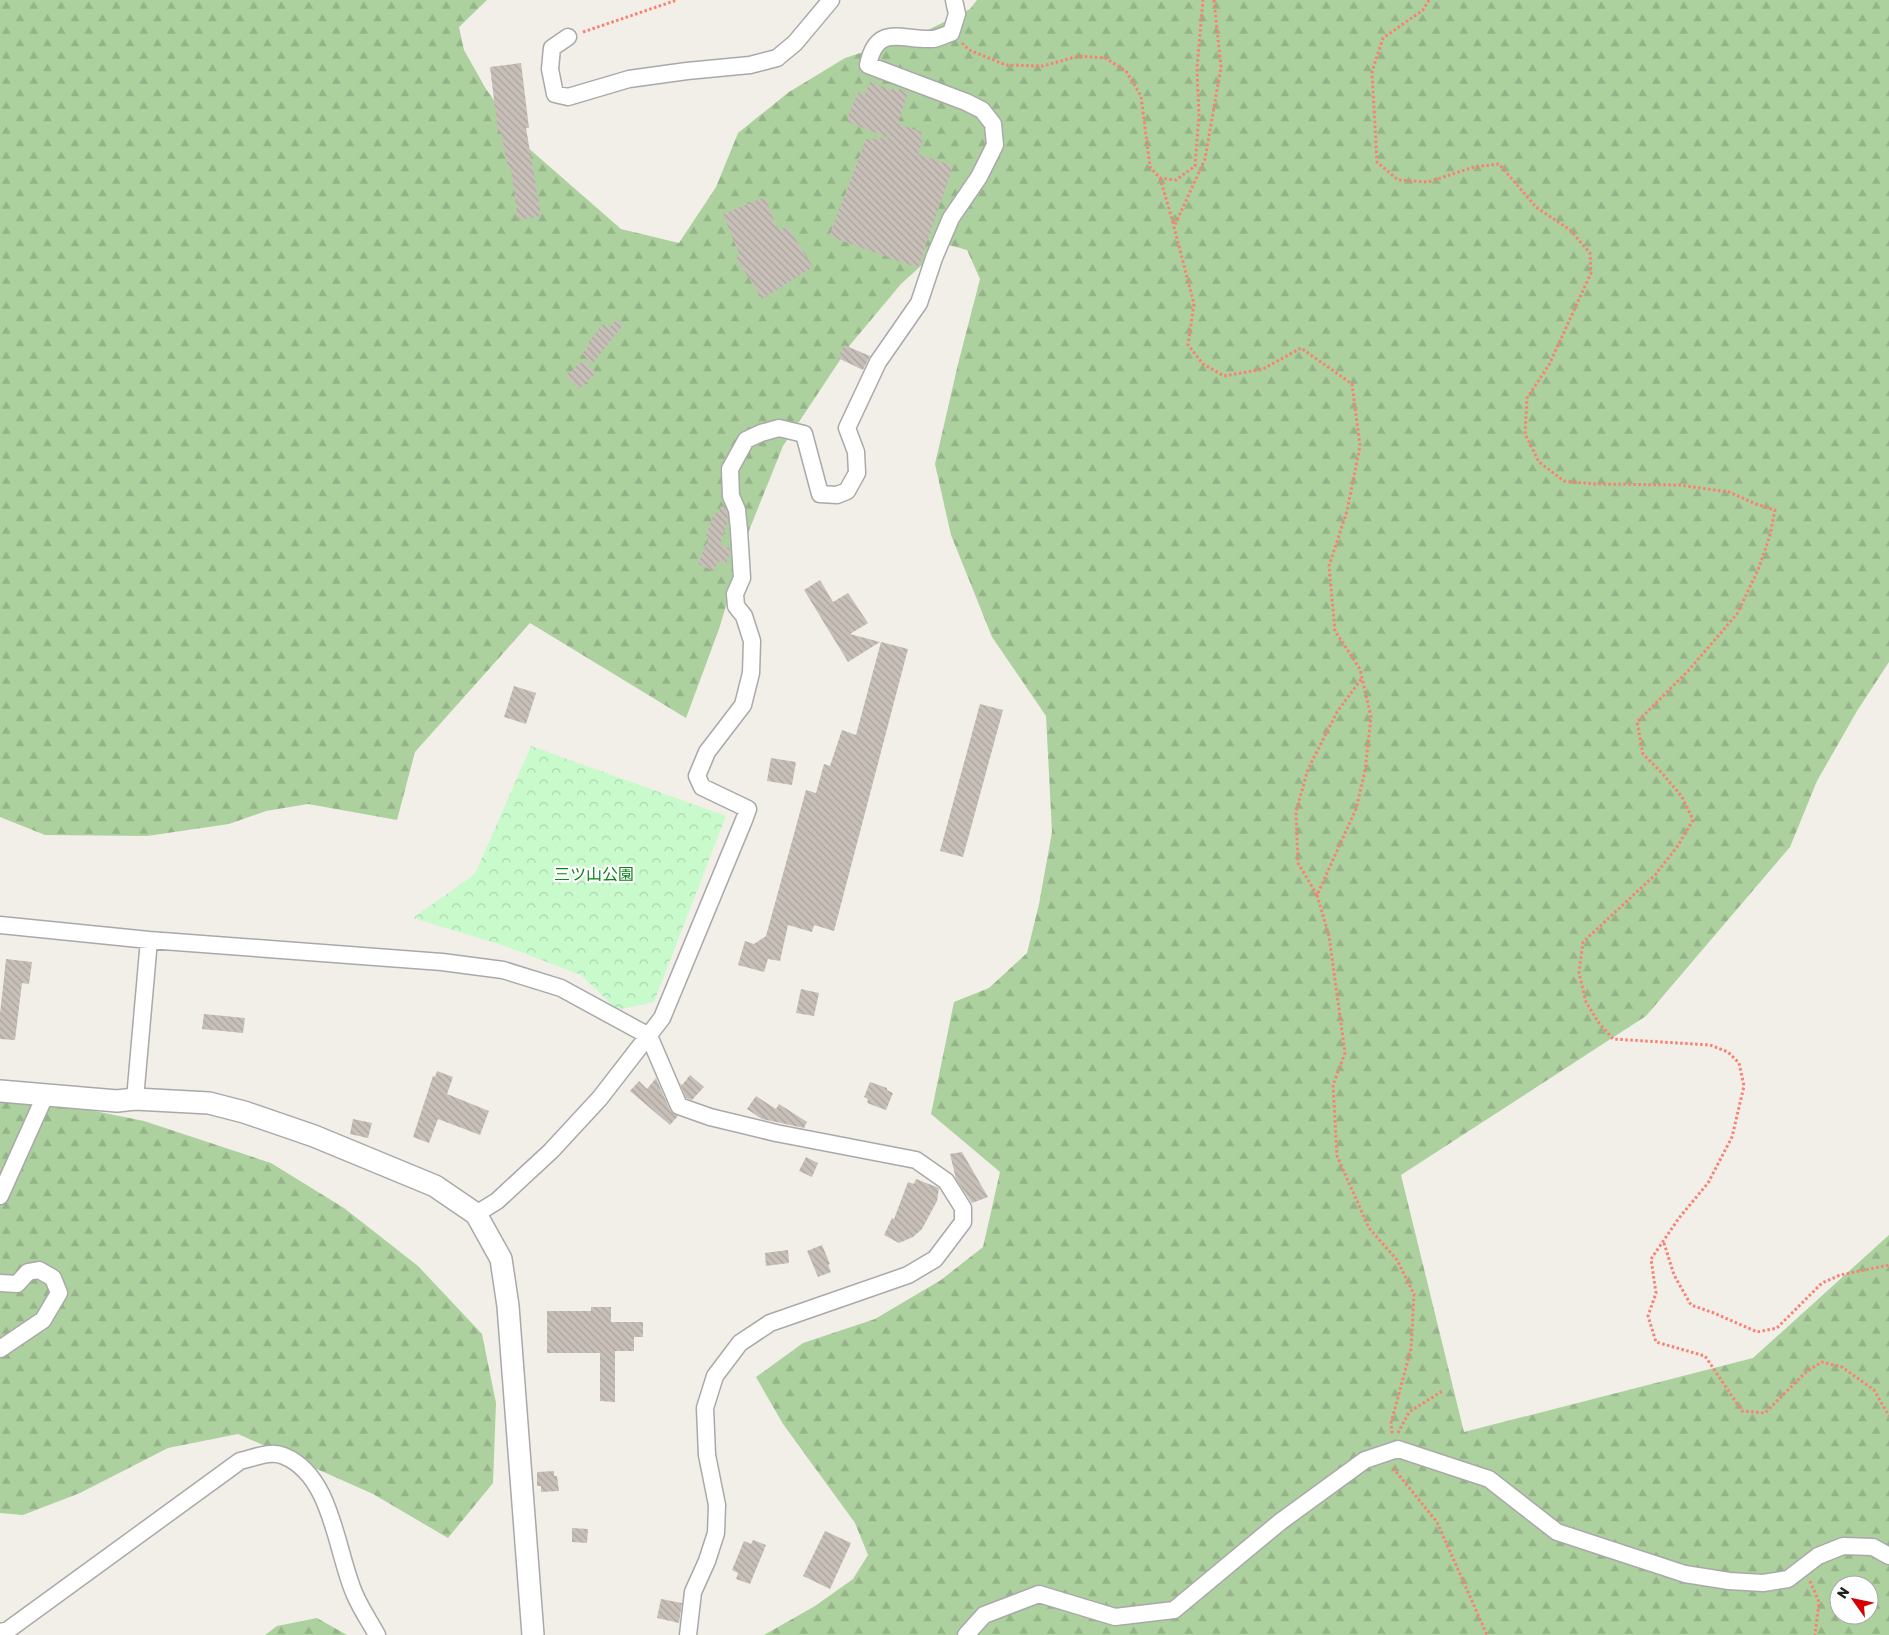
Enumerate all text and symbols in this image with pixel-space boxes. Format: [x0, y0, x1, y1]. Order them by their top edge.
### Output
park label: 三ツ山公園 [554, 865, 634, 884]
north arrow [1829, 1575, 1879, 1625]
text: N [1834, 1584, 1853, 1602]

